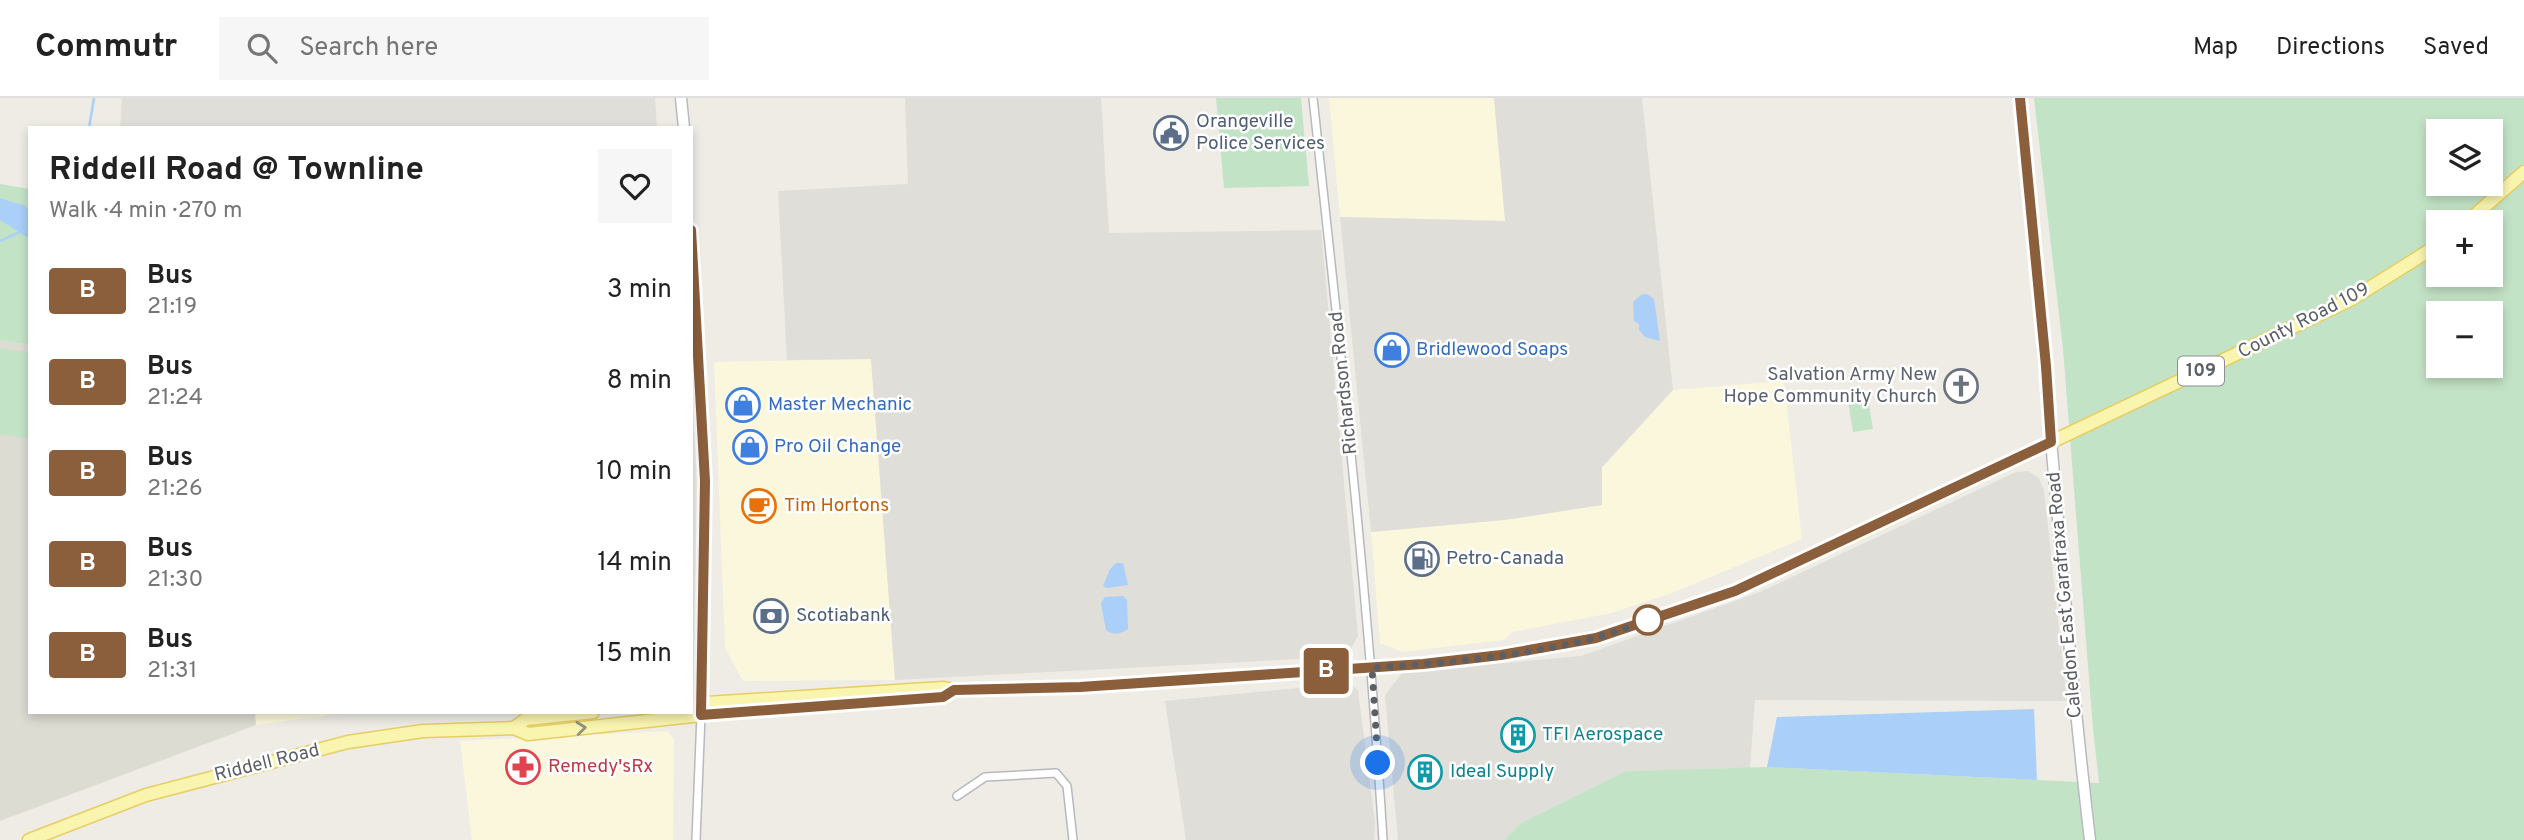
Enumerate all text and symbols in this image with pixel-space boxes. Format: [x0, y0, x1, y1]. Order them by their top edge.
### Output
search box [219, 17, 709, 80]
text: Commutr [35, 27, 177, 69]
icon: search [243, 29, 281, 67]
text: Search here [299, 32, 438, 65]
text: Map [2193, 33, 2238, 63]
text: Directions [2276, 33, 2385, 63]
text: Saved [2423, 33, 2489, 63]
place label: Orangeville Police Services [1196, 110, 1325, 156]
public building icon: Orangeville Police Services [1152, 114, 1190, 152]
map controls [2426, 119, 2503, 378]
button: layers [2426, 119, 2503, 196]
button: heart [598, 149, 672, 223]
text: Riddell Road @ Townline [49, 150, 424, 192]
text: Walk · 4 min · 270 m [49, 197, 242, 226]
button: + [2426, 210, 2503, 287]
text: Bus [147, 260, 193, 293]
text: 3 min [607, 274, 672, 307]
text: B [79, 276, 96, 306]
street label: County Road 109 [2234, 277, 2374, 365]
text: 21:19 [147, 293, 197, 322]
button: − [2426, 301, 2503, 378]
street label: Richardson Road [1325, 310, 1363, 456]
shop icon: Bridlewood Soaps [1373, 331, 1411, 369]
place label: Bridlewood Soaps [1416, 338, 1568, 362]
text: Bus [147, 351, 193, 384]
road number: 109 [2178, 356, 2224, 386]
place label: Salvation Army New Hope Community Church [1723, 363, 1937, 409]
text: 8 min [607, 365, 672, 398]
text: B [79, 367, 96, 397]
church icon: Salvation Army New Hope Community Church [1942, 367, 1980, 405]
text: 21:24 [147, 384, 203, 413]
shop icon: Master Mechanic [724, 386, 762, 424]
place label: Master Mechanic [768, 393, 912, 417]
shop icon: Pro Oil Change [731, 428, 769, 466]
place label: Pro Oil Change [774, 435, 901, 459]
text: Bus [147, 442, 193, 475]
text: 10 min [596, 456, 672, 489]
text: B [79, 458, 96, 488]
street label: Caledon East Garafraxa Road [2042, 471, 2088, 719]
text: 21:26 [147, 475, 203, 504]
cafe icon: Tim Hortons [740, 487, 778, 525]
place label: Tim Hortons [784, 494, 889, 518]
text: Bus [147, 533, 193, 566]
fuel station icon: Petro-Canada [1403, 540, 1441, 578]
text: 14 min [597, 547, 672, 580]
place label: Petro-Canada [1446, 547, 1564, 571]
text: B [79, 549, 96, 579]
text: 21:30 [147, 566, 203, 595]
bank icon: Scotiabank [752, 597, 790, 635]
place label: Scotiabank [796, 604, 891, 628]
unlabelled marker [1633, 605, 1663, 635]
text: Bus [147, 624, 193, 657]
text: 15 min [597, 638, 672, 671]
text: B [79, 640, 96, 670]
line badge: B [1303, 648, 1349, 694]
text: B [1318, 656, 1334, 686]
text: 21:31 [147, 657, 197, 686]
building icon: TFI Aerospace [1499, 716, 1537, 754]
one-way arrow [575, 721, 586, 736]
place label: TFI Aerospace [1542, 723, 1663, 747]
street label: Riddell Road [212, 738, 322, 788]
your location [1360, 745, 1395, 780]
pharmacy icon: Remedy'sRx [504, 748, 542, 786]
building icon: Ideal Supply [1406, 753, 1444, 791]
place label: Remedy'sRx [548, 755, 653, 779]
place label: Ideal Supply [1450, 760, 1554, 784]

